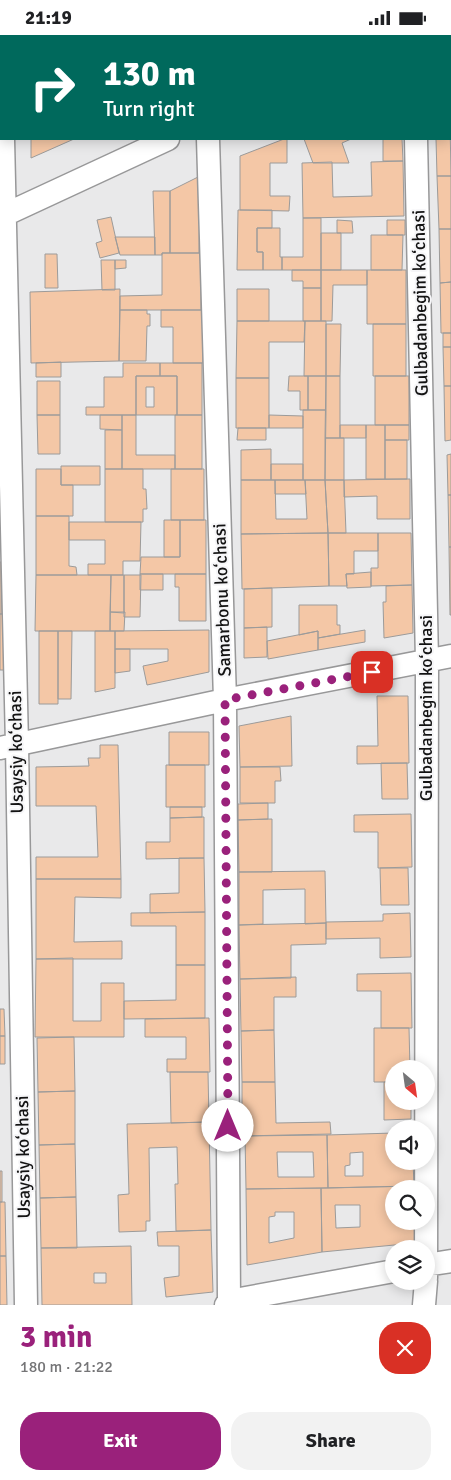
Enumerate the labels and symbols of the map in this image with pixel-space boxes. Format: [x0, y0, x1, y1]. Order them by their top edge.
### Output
street label: Gulbadanbegim koʻchasi [407, 210, 433, 396]
street label: Samarbonu koʻchasi [208, 523, 236, 677]
street label: Gulbadanbegim koʻchasi [415, 615, 437, 801]
pin [351, 651, 393, 693]
street label: Usaysiy koʻchasi [4, 690, 28, 814]
north arrow [385, 1060, 435, 1110]
street label: Usaysiy koʻchasi [11, 1095, 35, 1219]
position arrow [201, 1099, 253, 1151]

